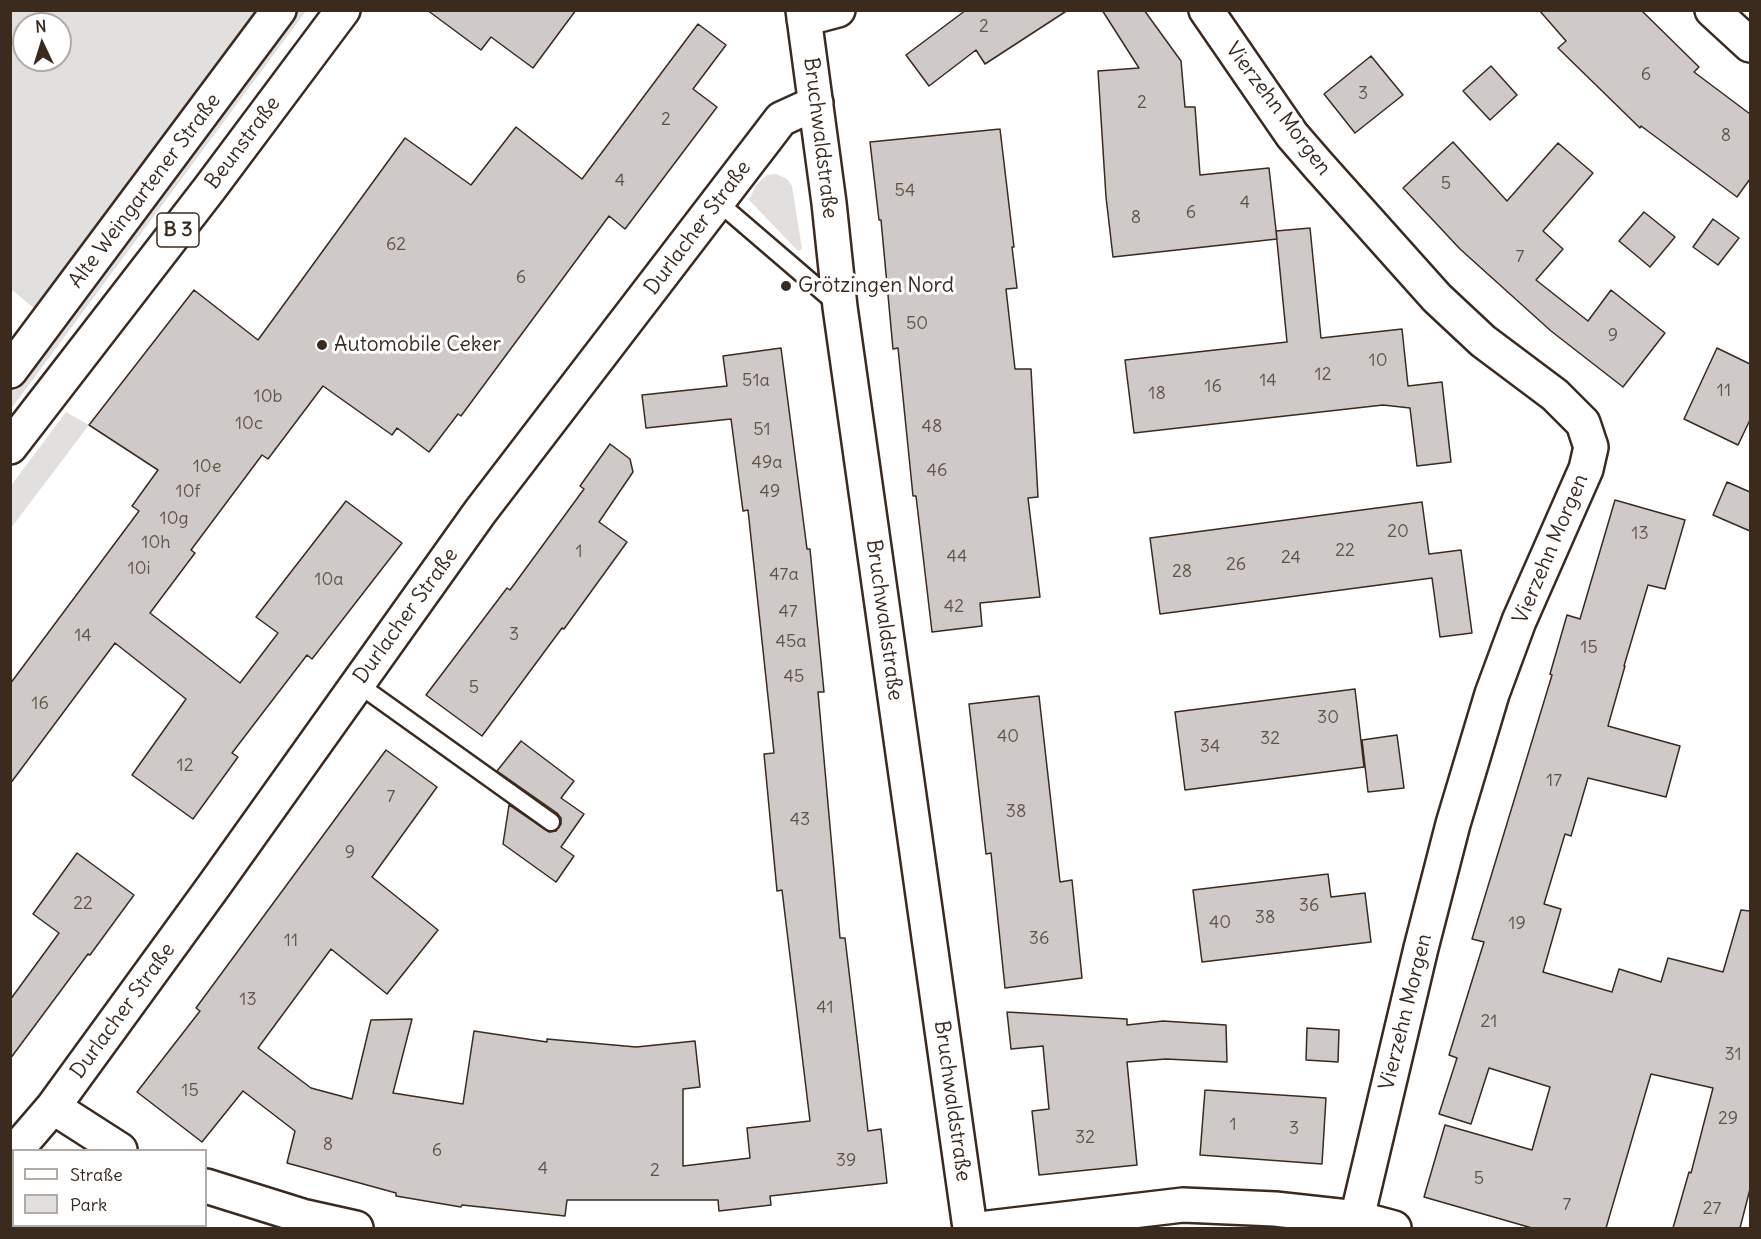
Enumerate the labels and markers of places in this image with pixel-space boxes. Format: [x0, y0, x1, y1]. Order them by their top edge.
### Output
place label: Grötzingen Nord [798, 273, 954, 299]
marker: Grötzingen Nord [779, 279, 793, 293]
place label: Automobile Ceker [334, 332, 501, 358]
marker: Automobile Ceker [315, 338, 329, 352]

